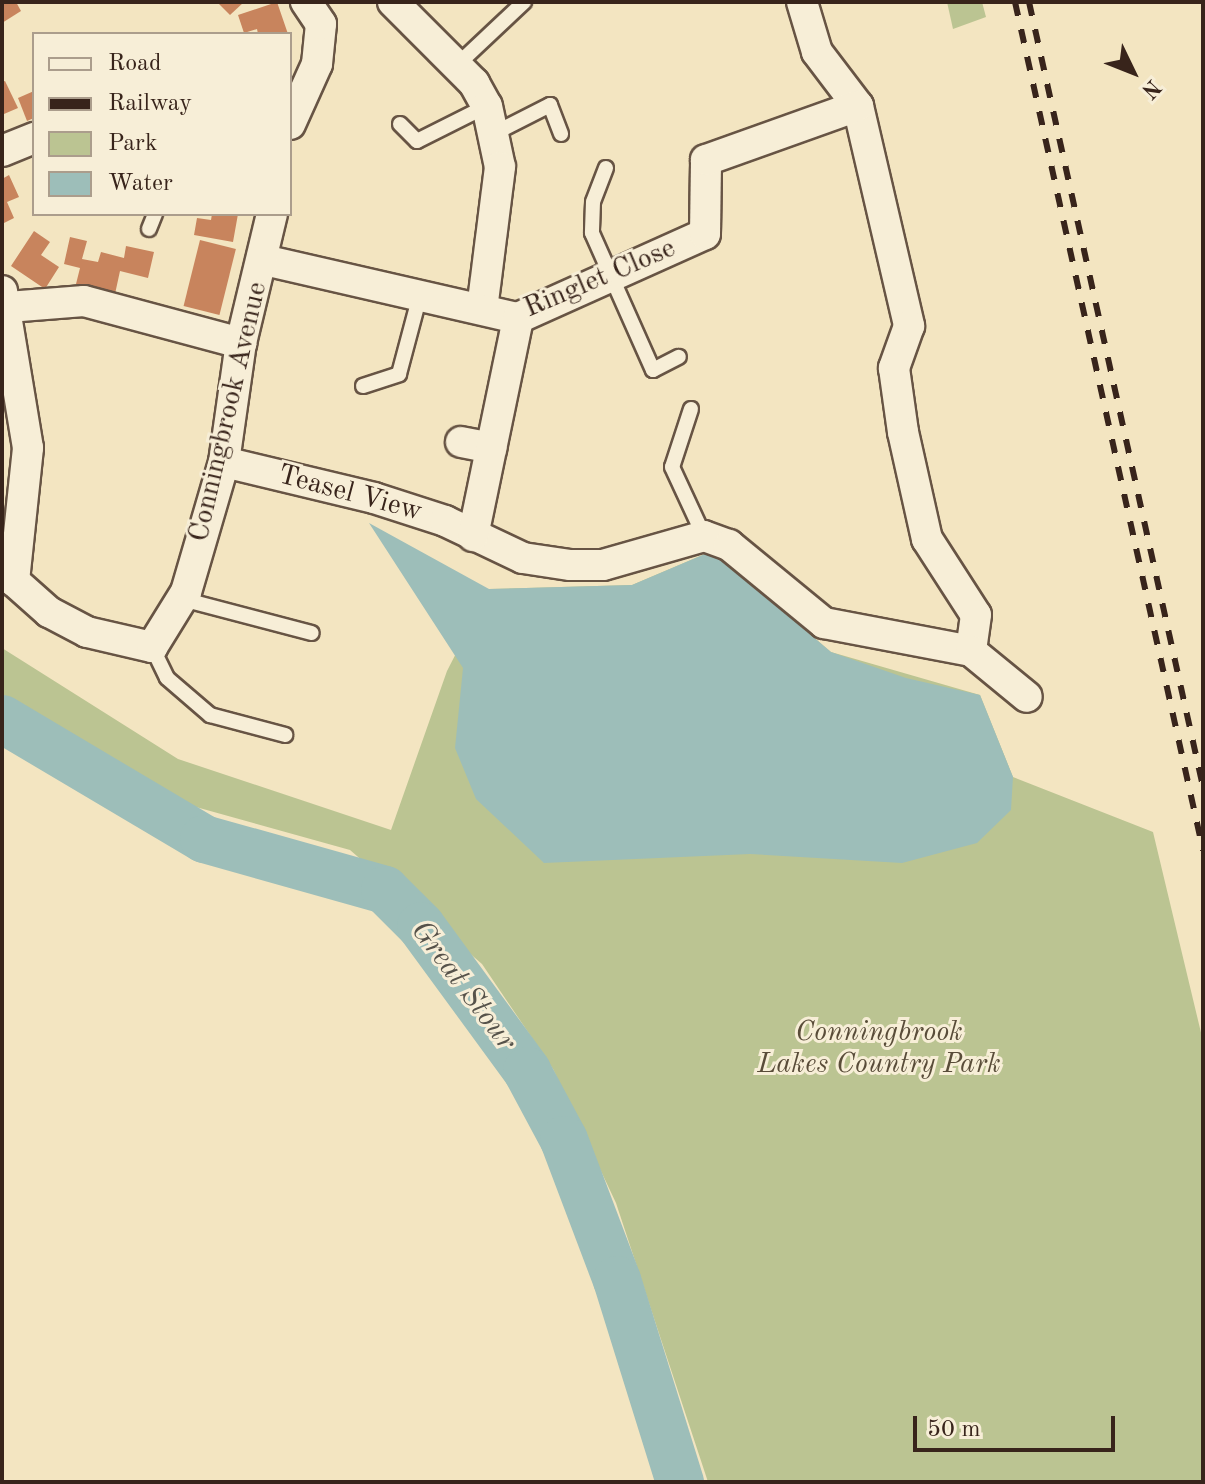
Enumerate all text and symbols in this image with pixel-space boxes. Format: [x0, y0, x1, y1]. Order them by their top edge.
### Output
legend [32, 32, 292, 216]
north arrow [1093, 32, 1173, 112]
text: Road [108, 52, 161, 76]
text: N [1137, 75, 1164, 102]
text: Railway [108, 92, 192, 116]
text: Park [108, 132, 157, 156]
text: Water [108, 172, 173, 196]
street label: Ringlet Close [519, 232, 681, 326]
street label: Conningbrook Avenue [183, 279, 275, 545]
street label: Teasel View [274, 459, 426, 529]
water label: Great Stour [402, 914, 524, 1058]
park label: Conningbrook Lakes Country Park [757, 1016, 1001, 1082]
scale bar [917, 1400, 1119, 1450]
text: 50 m [927, 1418, 981, 1442]

